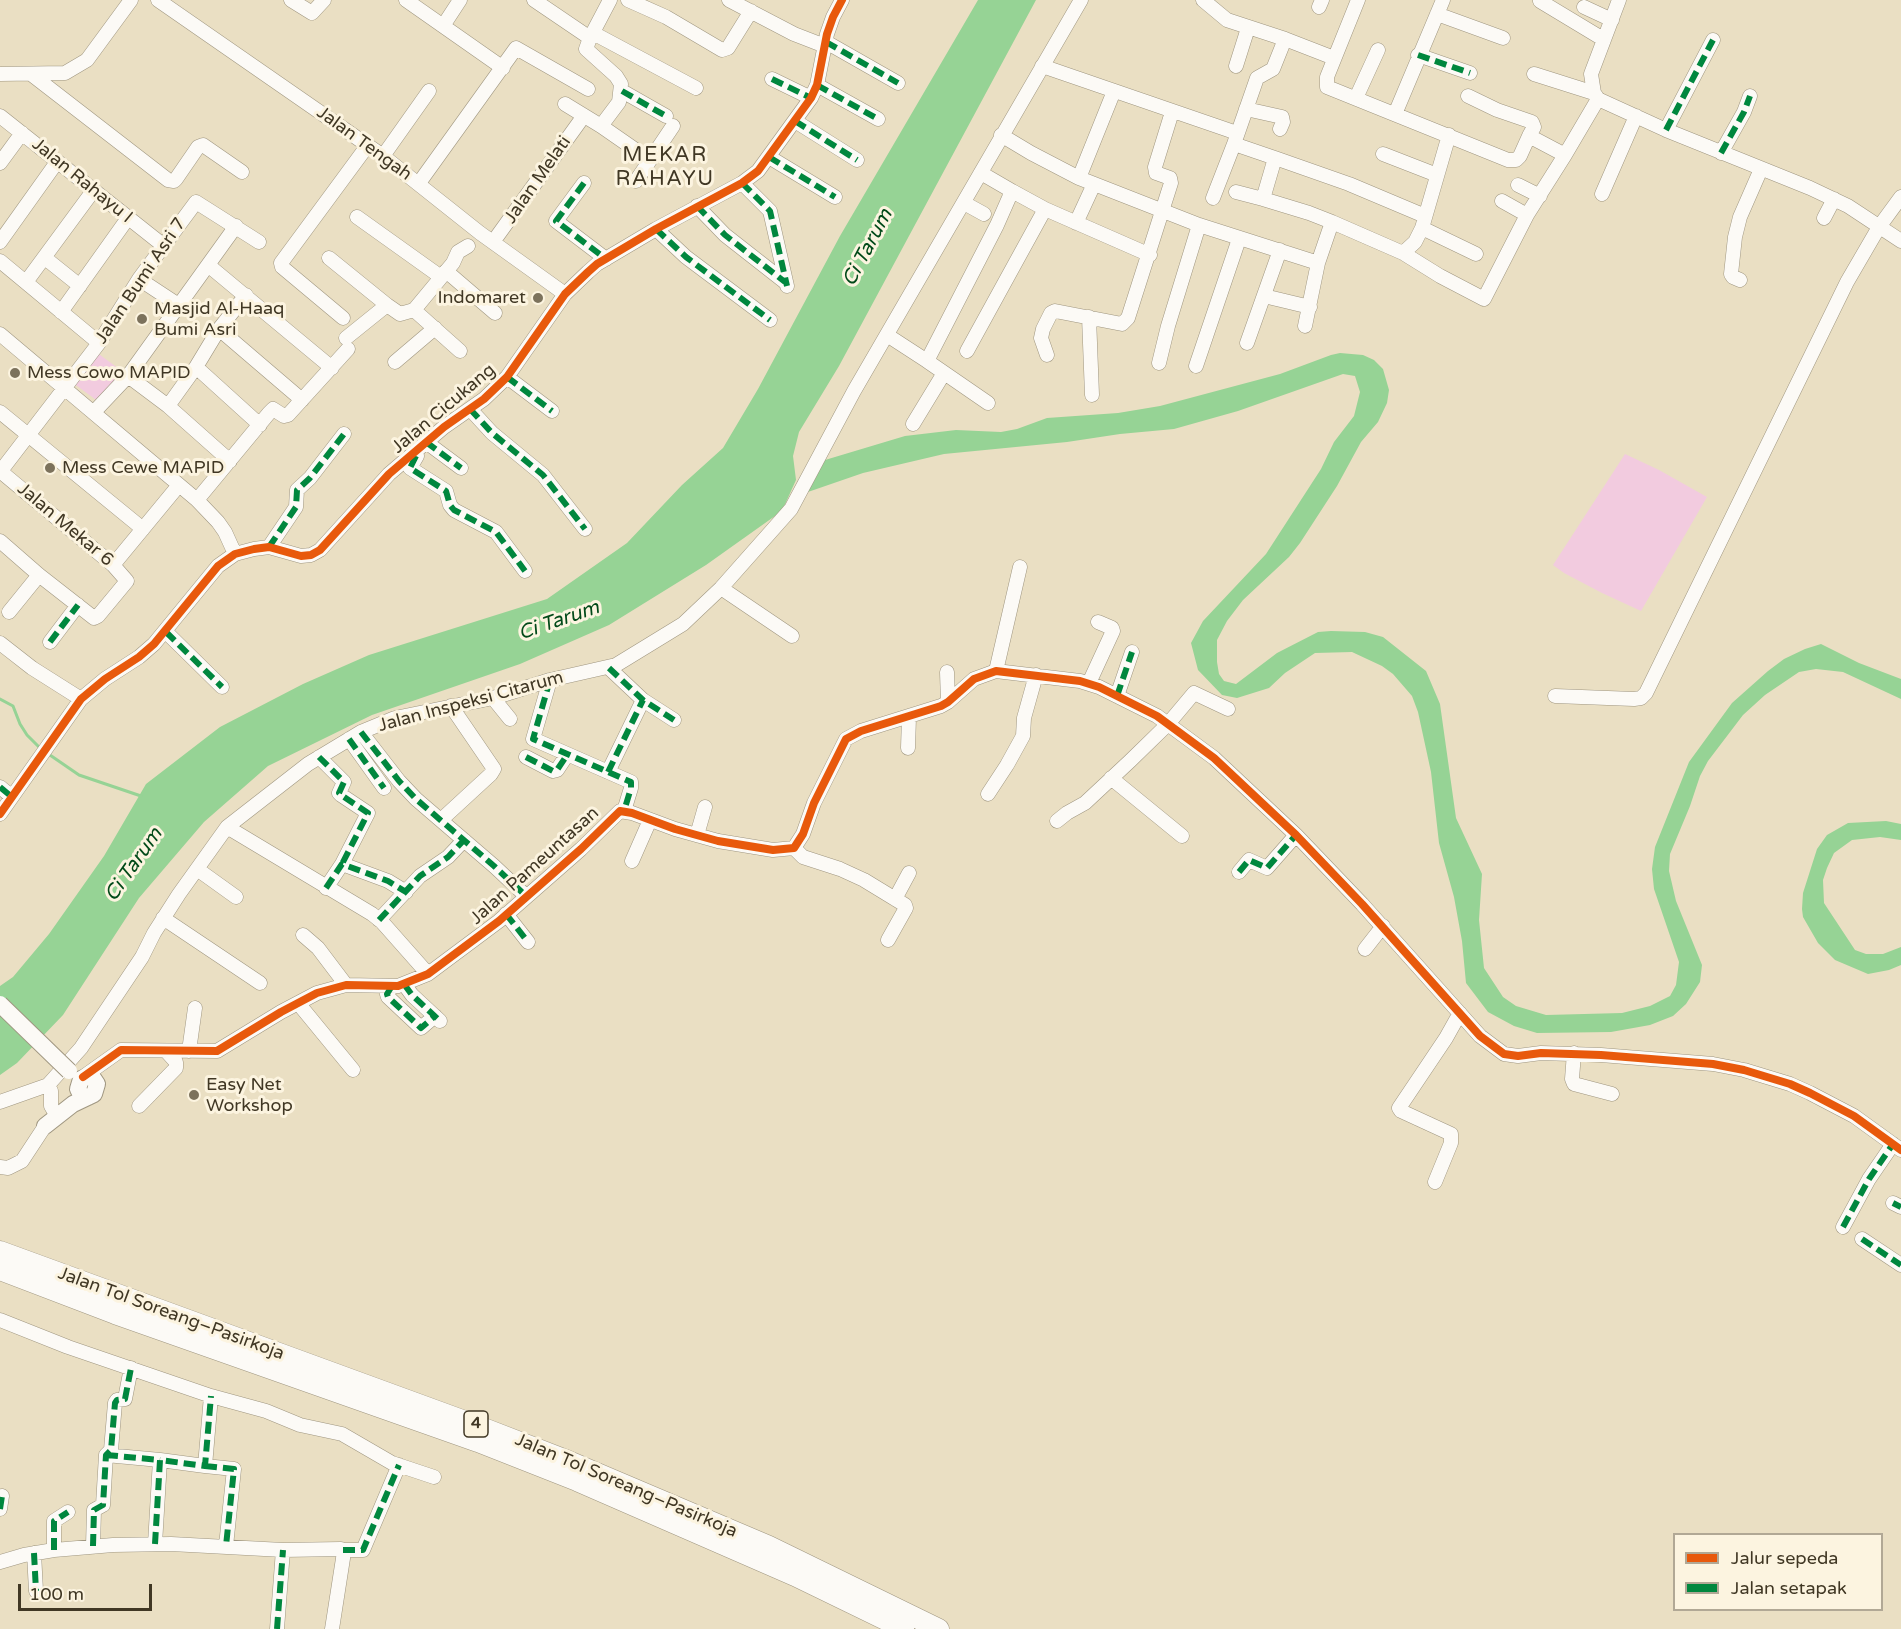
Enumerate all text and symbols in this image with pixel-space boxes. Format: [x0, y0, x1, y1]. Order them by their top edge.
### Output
street label: Jalan Tengah [312, 102, 416, 186]
street label: Jalan Melati [500, 132, 576, 228]
street label: Jalan Rahayu I [27, 134, 137, 228]
district label: MEKAR RAHAYU [615, 142, 715, 192]
water label: Ci Tarum [838, 205, 898, 291]
street label: Jalan Bumi Asri 7 [91, 214, 191, 348]
place label: Indomaret [437, 287, 526, 309]
marker: Indomaret [531, 291, 545, 305]
place label: Masjid Al-Haaq Bumi Asri [154, 298, 284, 340]
marker: Masjid Al-Haaq Bumi Asri [135, 312, 149, 326]
street label: Jalan Cicukang [388, 359, 500, 459]
place label: Mess Cowo MAPID [27, 362, 191, 384]
marker: Mess Cowo MAPID [8, 366, 22, 380]
place label: Mess Cewe MAPID [62, 457, 224, 479]
marker: Mess Cewe MAPID [43, 461, 57, 475]
street label: Jalan Mekar 6 [13, 479, 117, 571]
water label: Ci Tarum [515, 596, 603, 646]
street label: Jalan Inspeksi Citarum [376, 667, 566, 737]
street label: Jalan Pameuntasan [466, 803, 604, 929]
water label: Ci Tarum [100, 824, 168, 906]
place label: Easy Net Workshop [206, 1074, 293, 1116]
marker: Easy Net Workshop [187, 1088, 201, 1102]
street label: Jalan Tol Soreang–Pasirkoja [55, 1263, 287, 1365]
road number: 4 [464, 1411, 488, 1437]
street label: Jalan Tol Soreang–Pasirkoja [512, 1429, 740, 1543]
legend [1673, 1533, 1883, 1611]
text: Jalur sepeda [1731, 1547, 1838, 1569]
scale bar [21, 1572, 154, 1610]
text: Jalan setapak [1731, 1577, 1847, 1599]
text: 100 m [29, 1583, 84, 1605]

